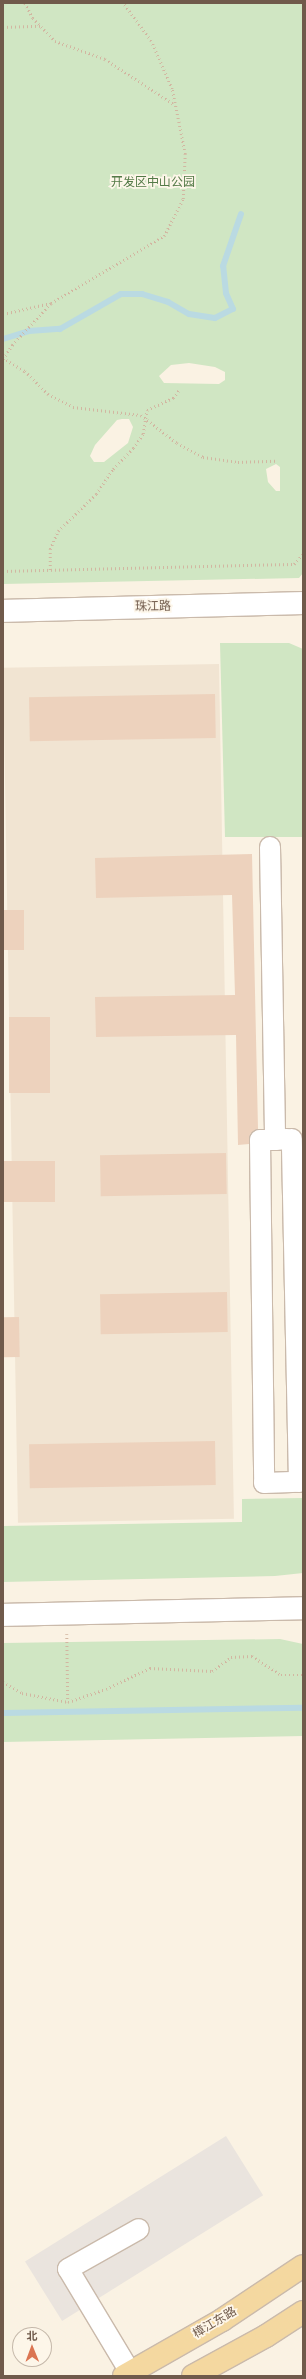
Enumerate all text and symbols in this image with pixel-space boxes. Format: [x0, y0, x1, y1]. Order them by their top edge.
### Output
park label: 开发区中山公园 [111, 176, 195, 190]
street label: 珠江路 [135, 599, 171, 615]
street label: 樟江东路 [191, 2304, 239, 2342]
north arrow [12, 2327, 52, 2367]
text: 北 [26, 2330, 37, 2342]

